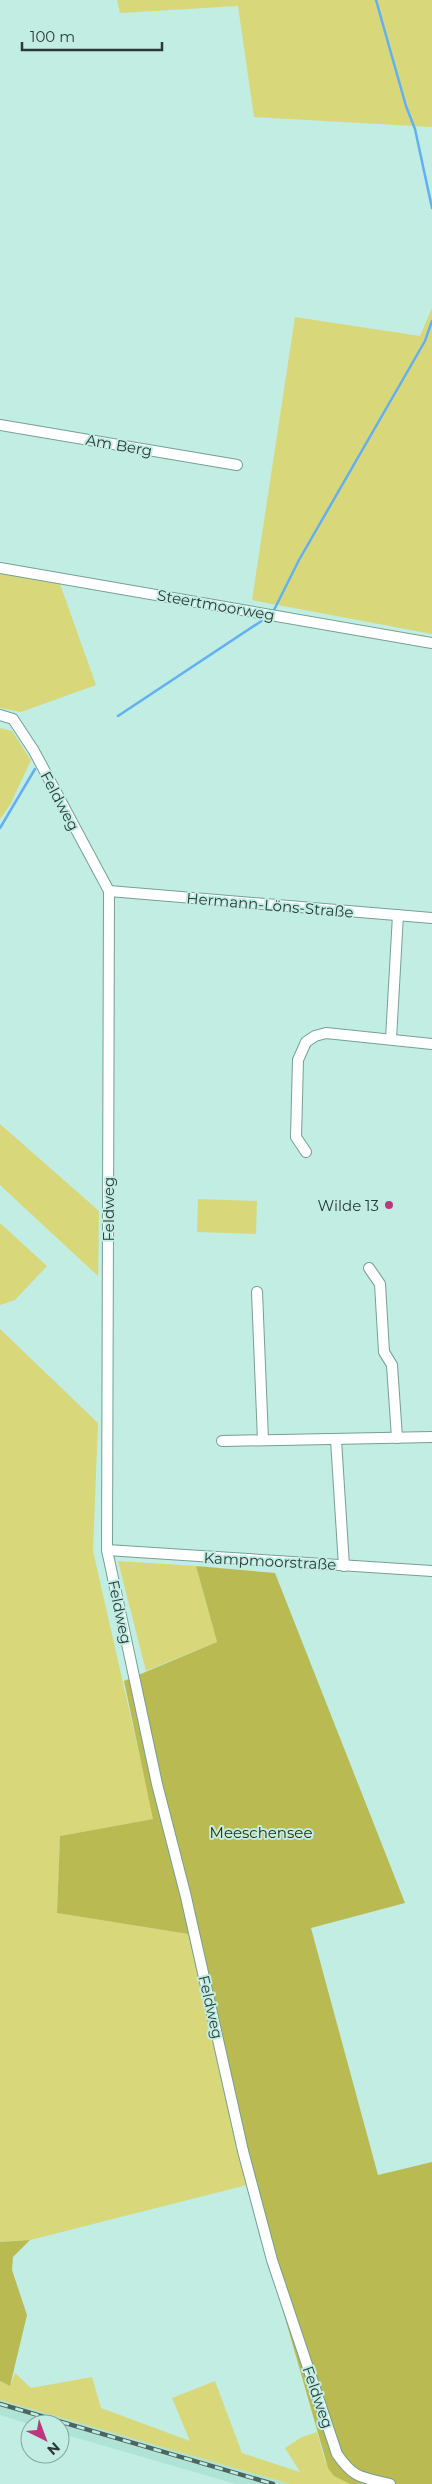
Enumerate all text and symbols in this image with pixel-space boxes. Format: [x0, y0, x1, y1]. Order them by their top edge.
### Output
scale bar [22, 20, 162, 52]
text: 100 m [30, 27, 75, 46]
street label: Am Berg [84, 430, 154, 460]
street label: Steertmoorweg [156, 585, 276, 625]
street label: Feldweg [36, 768, 84, 834]
street label: Hermann-Löns-Straße [186, 888, 354, 922]
street label: Feldweg [99, 1177, 118, 1241]
place label: Wilde 13 [317, 1196, 379, 1215]
marker: Wilde 13 [383, 1199, 395, 1211]
street label: Kampmoorstraße [203, 1548, 337, 1574]
street label: Feldweg [104, 1578, 136, 1646]
park label: Meeschensee [210, 1823, 312, 1842]
street label: Feldweg [194, 1973, 228, 2041]
street label: Feldweg [298, 2363, 338, 2431]
north arrow [20, 2414, 70, 2464]
text: N [43, 2438, 64, 2459]

